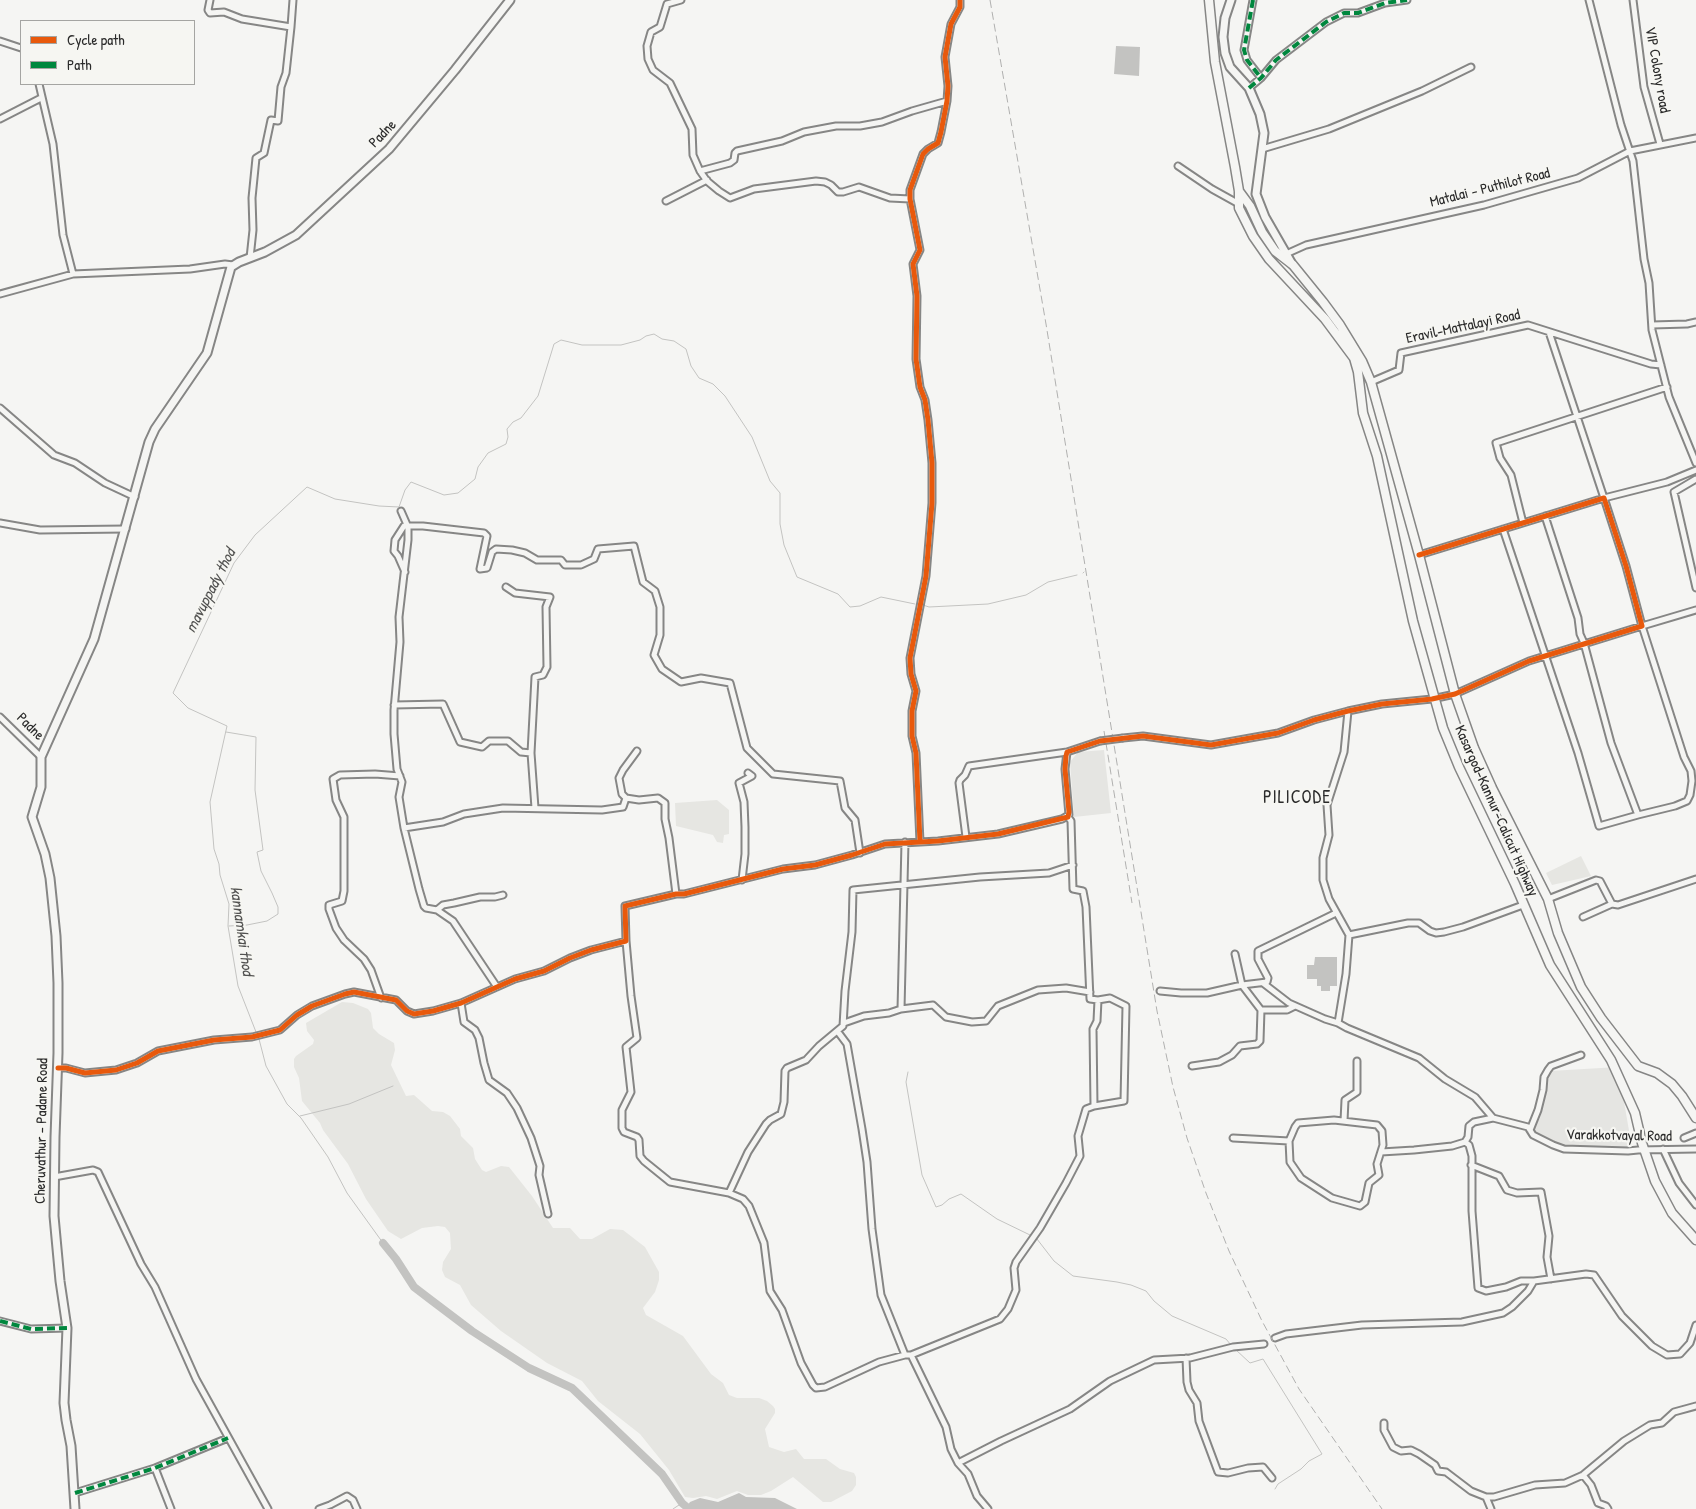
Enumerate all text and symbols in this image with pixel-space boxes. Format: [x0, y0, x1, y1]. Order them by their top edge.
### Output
legend [20, 20, 195, 85]
street label: VIP Colony road [1641, 26, 1673, 114]
text: Cycle path [67, 29, 125, 50]
text: Path [67, 54, 92, 75]
street label: Padne [366, 116, 400, 152]
street label: Matalai - Puthilot Road [1428, 164, 1552, 212]
street label: Eravil-Mattalayi Road [1404, 306, 1522, 348]
water label: mavuppady thod [182, 546, 240, 636]
street label: Padne [12, 709, 48, 745]
street label: Kasargod-Kannur-Calicut Highway [1450, 723, 1542, 899]
district label: PILICODE [1262, 787, 1332, 809]
water label: kannamkai thod [225, 885, 257, 977]
street label: Cheruvathur - Padane Road [32, 1058, 52, 1204]
street label: Varakkotvayal Road [1566, 1126, 1672, 1146]

